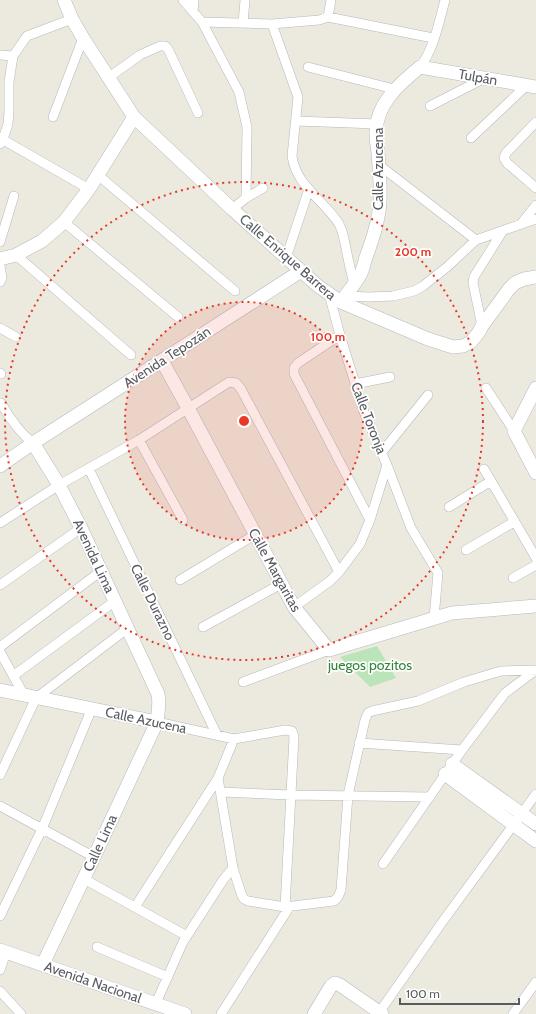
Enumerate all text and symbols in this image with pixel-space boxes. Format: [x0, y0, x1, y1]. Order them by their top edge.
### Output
street label: Tulpán [457, 65, 499, 89]
street label: Calle Azucena [369, 127, 387, 210]
street label: Calle Enrique Barrera [236, 210, 340, 304]
text: 200 m [395, 244, 431, 259]
street label: Avenida Tepozán [120, 322, 214, 392]
text: 100 m [311, 329, 345, 344]
street label: Calle Toronja [347, 379, 391, 457]
centre of rings [237, 414, 251, 428]
street label: Avenida Lima [69, 516, 119, 596]
street label: Calle Margaritas [245, 525, 305, 615]
street label: Calle Durazno [127, 561, 179, 643]
park label: juegos pozitos [327, 656, 412, 674]
street label: Calle Azucena [104, 703, 189, 737]
street label: Calle Lima [79, 811, 121, 875]
street label: Avenida Nacional [42, 957, 145, 1007]
scale bar [400, 980, 519, 1006]
text: 100 m [406, 986, 440, 1001]

